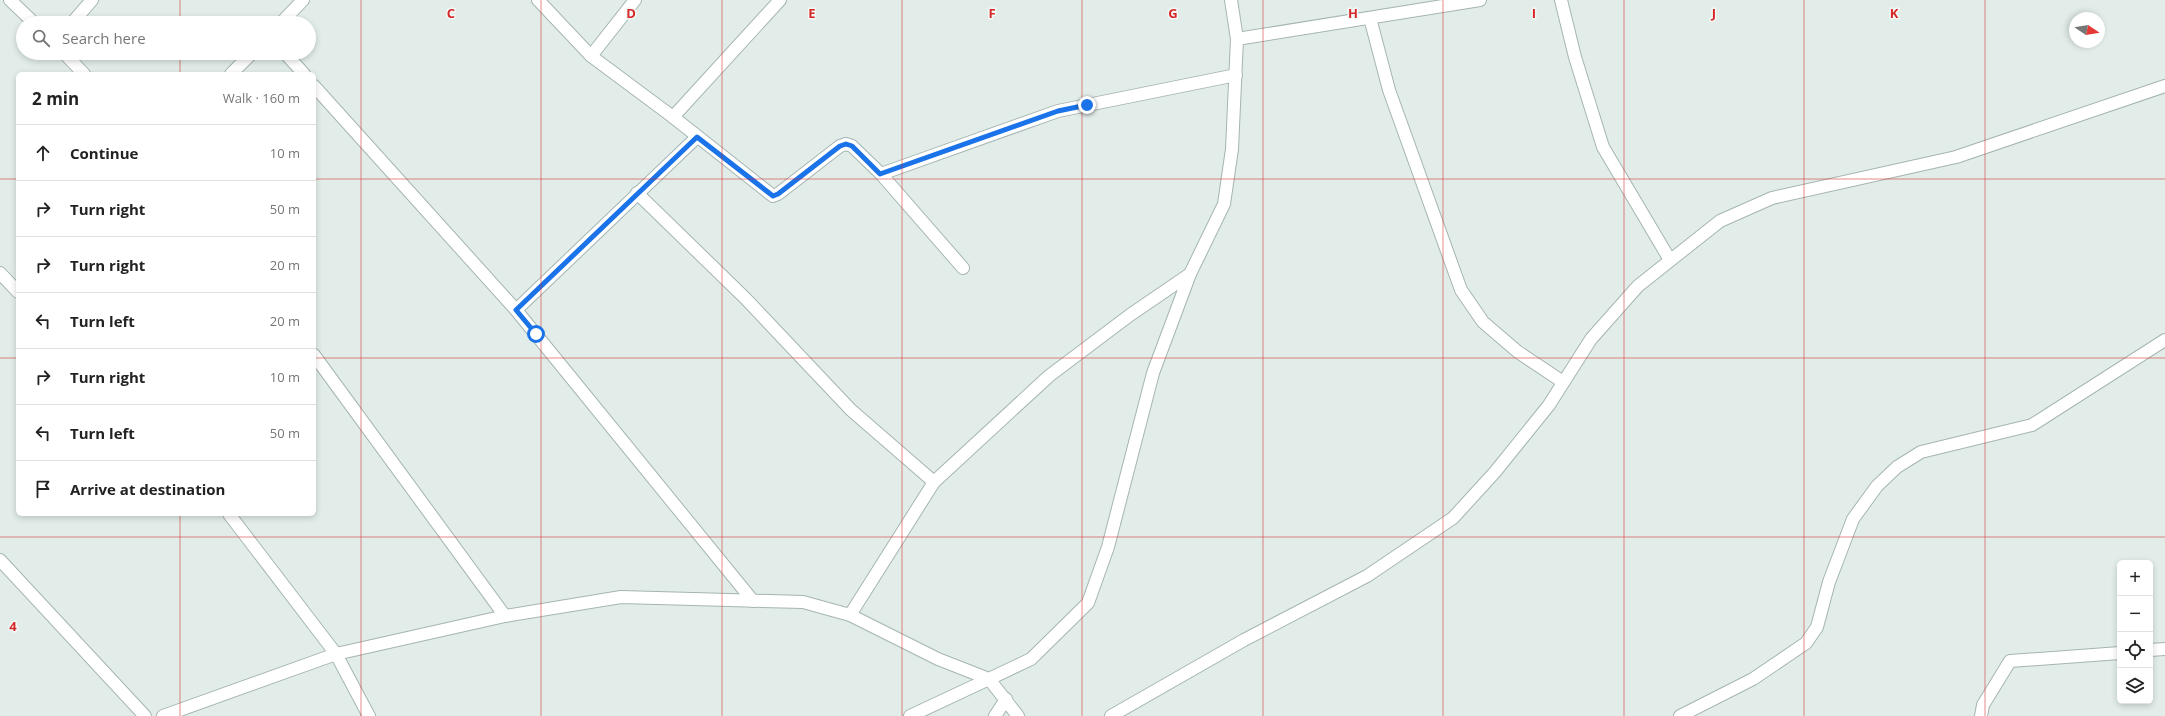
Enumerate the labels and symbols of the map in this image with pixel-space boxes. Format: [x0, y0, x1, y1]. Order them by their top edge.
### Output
text: C [447, 4, 455, 22]
text: D [626, 4, 636, 22]
text: E [808, 4, 816, 22]
text: F [988, 4, 996, 22]
text: G [1168, 4, 1178, 22]
text: H [1348, 4, 1358, 22]
text: I [1532, 4, 1536, 22]
text: J [1711, 4, 1716, 22]
text: K [1890, 4, 1899, 22]
north arrow [2069, 12, 2105, 48]
route end [1078, 96, 1096, 114]
route start [527, 325, 545, 343]
text: 4 [9, 617, 17, 635]

